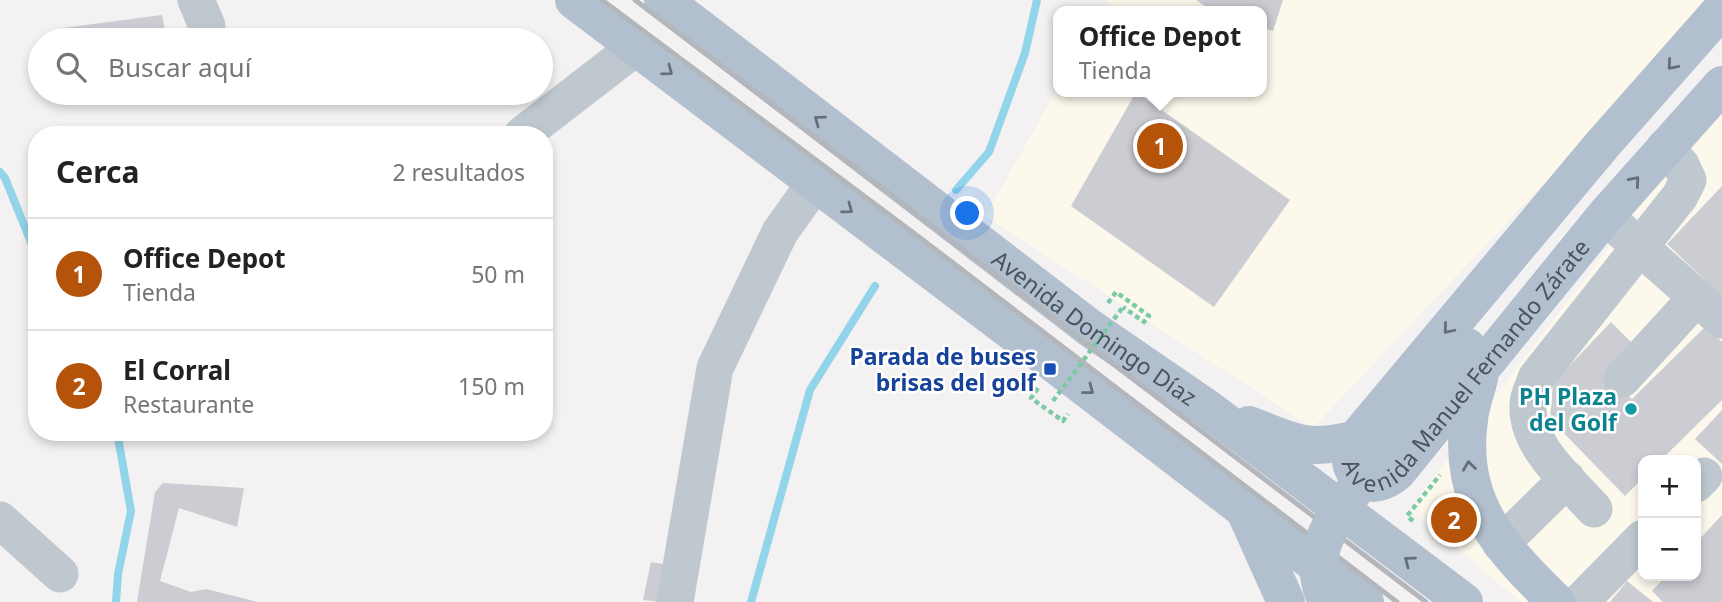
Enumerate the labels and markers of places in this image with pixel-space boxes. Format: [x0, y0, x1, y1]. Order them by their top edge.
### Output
pin: 1 [1137, 120, 1183, 172]
place label: Parada de buses brisas del golf [849, 340, 1037, 398]
marker: Parada de buses brisas del golf [1042, 361, 1058, 377]
place label: PH Plaza del Golf [1519, 380, 1618, 438]
marker: PH Plaza del Golf [1623, 401, 1639, 417]
pin: 2 [1431, 494, 1477, 546]

